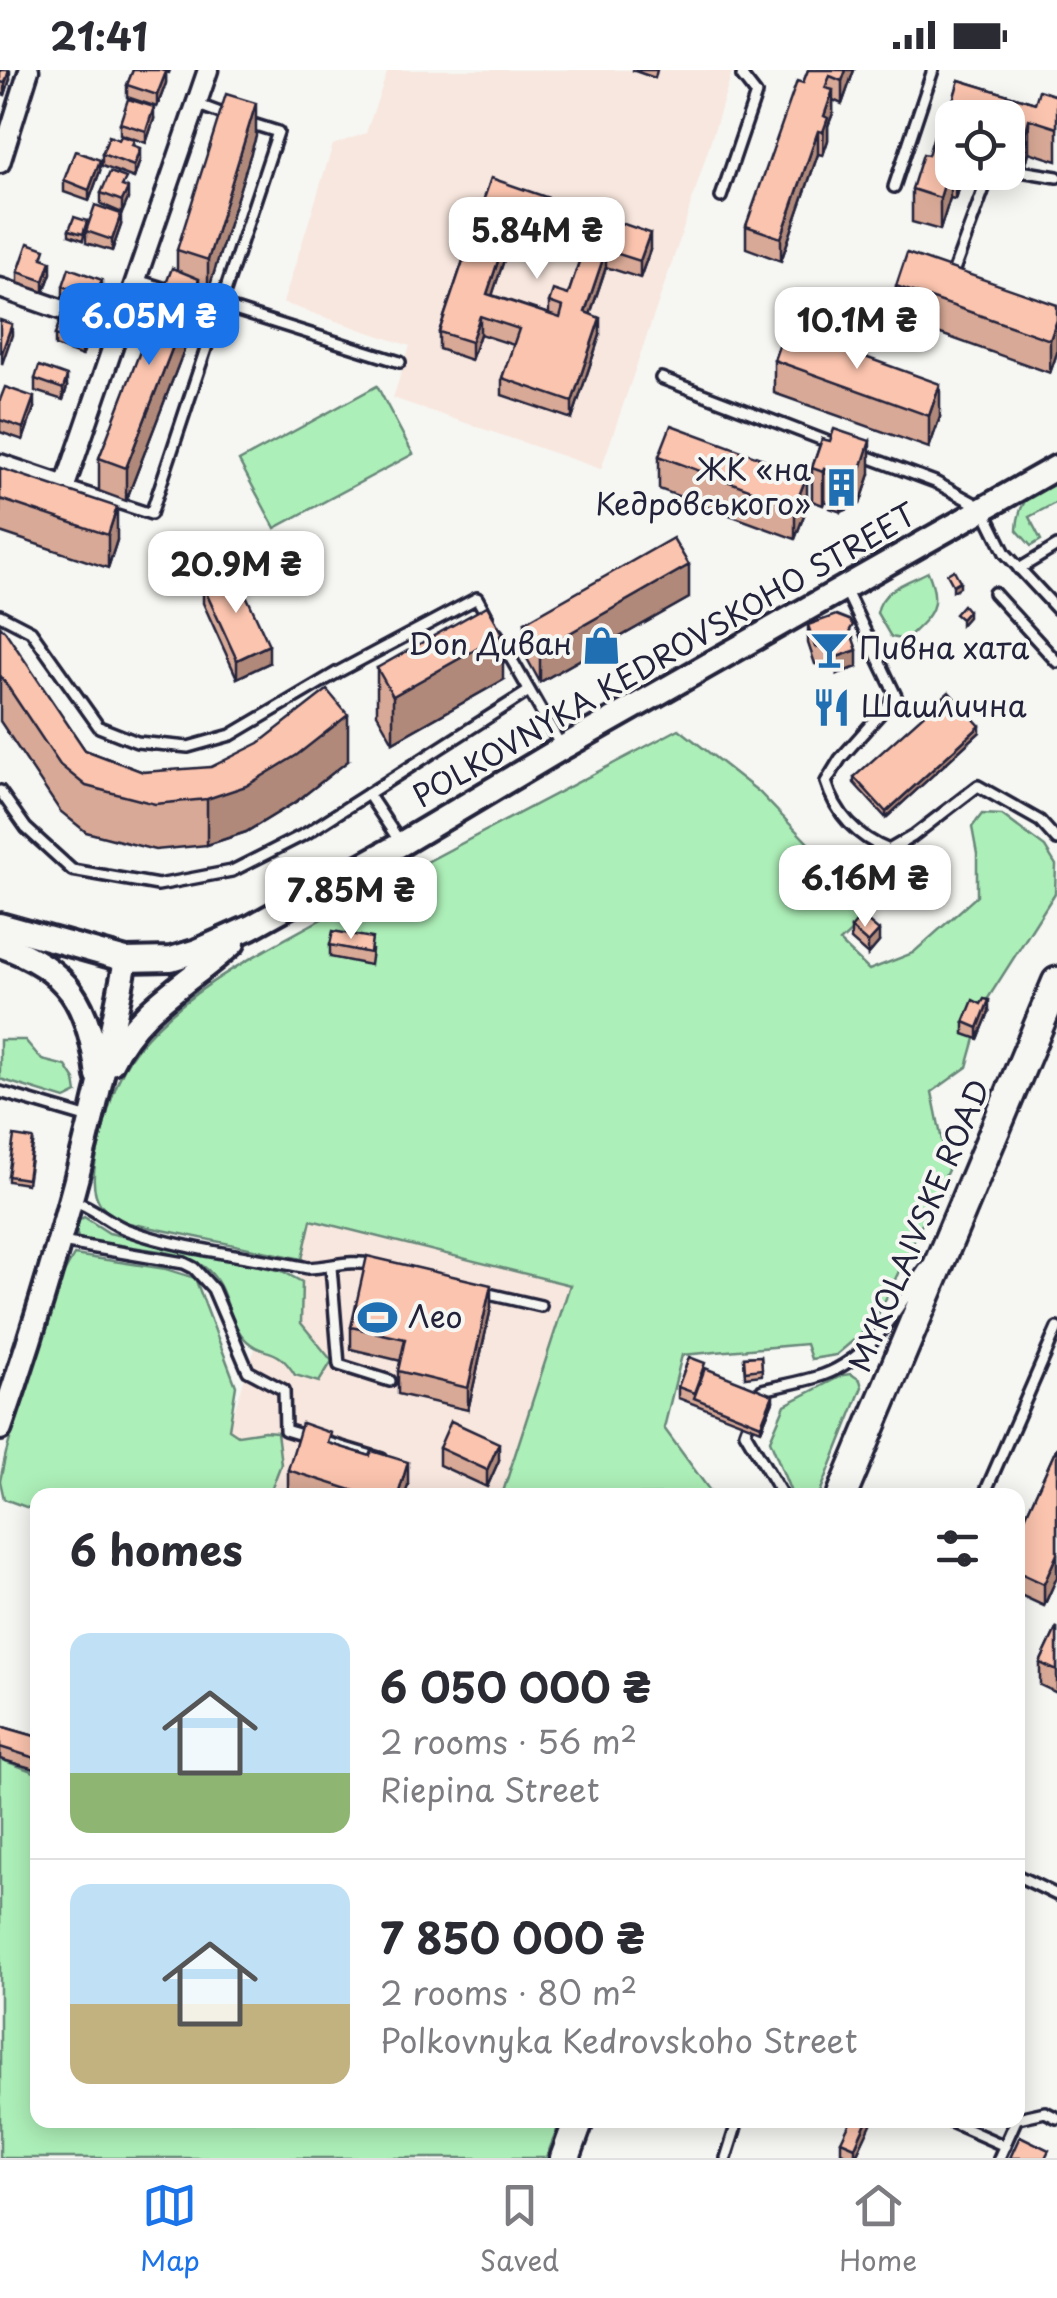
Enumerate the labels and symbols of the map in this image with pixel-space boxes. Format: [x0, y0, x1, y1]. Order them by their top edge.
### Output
pin: 5.84M ₴ [445, 197, 629, 282]
pin: 6.05M ₴ [57, 283, 241, 368]
pin: 10.1M ₴ [765, 287, 949, 372]
place label: ЖК «на Кедровського» [595, 446, 811, 525]
building icon: ЖК «на Кедровського» [820, 467, 862, 509]
street label: POLKOVNYKA KEDROVSKOHO STREET [404, 490, 924, 817]
pin: 20.9M ₴ [144, 531, 328, 616]
place label: Don Диван [408, 620, 572, 665]
shop icon: Don Диван [581, 624, 623, 666]
place label: Пивна хата [859, 624, 1029, 669]
bar icon: Пивна хата [808, 628, 850, 670]
place label: Шашлична [861, 682, 1027, 727]
restaurant icon: Шашлична [810, 686, 852, 728]
pin: 6.16M ₴ [773, 845, 957, 930]
pin: 7.85M ₴ [259, 857, 443, 942]
street label: MYKOLAIVSKE ROAD [836, 1072, 1000, 1378]
place label: Лео [408, 1293, 462, 1338]
sports icon: Лео [357, 1297, 399, 1339]

